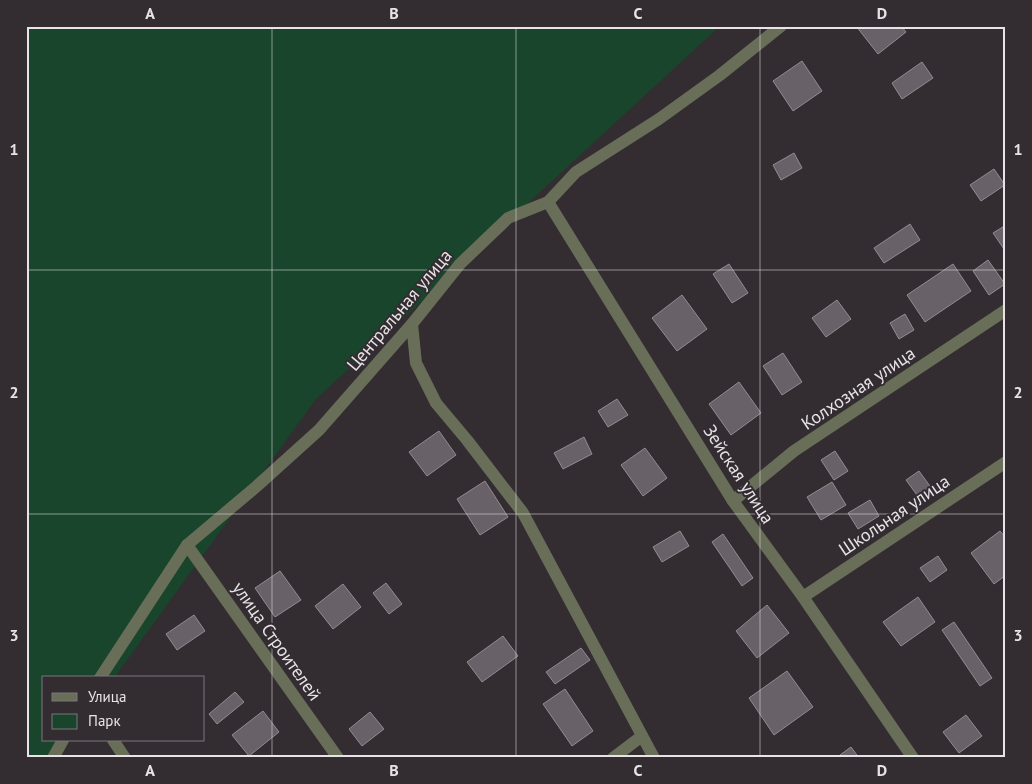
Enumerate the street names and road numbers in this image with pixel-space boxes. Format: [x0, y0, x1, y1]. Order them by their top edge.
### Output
street label: Центральная улица [341, 244, 457, 376]
street label: Колхозная улица [797, 341, 919, 435]
street label: Зейская улица [698, 420, 780, 528]
street label: Школьная улица [834, 469, 954, 561]
street label: улица Строителей [227, 577, 327, 705]

